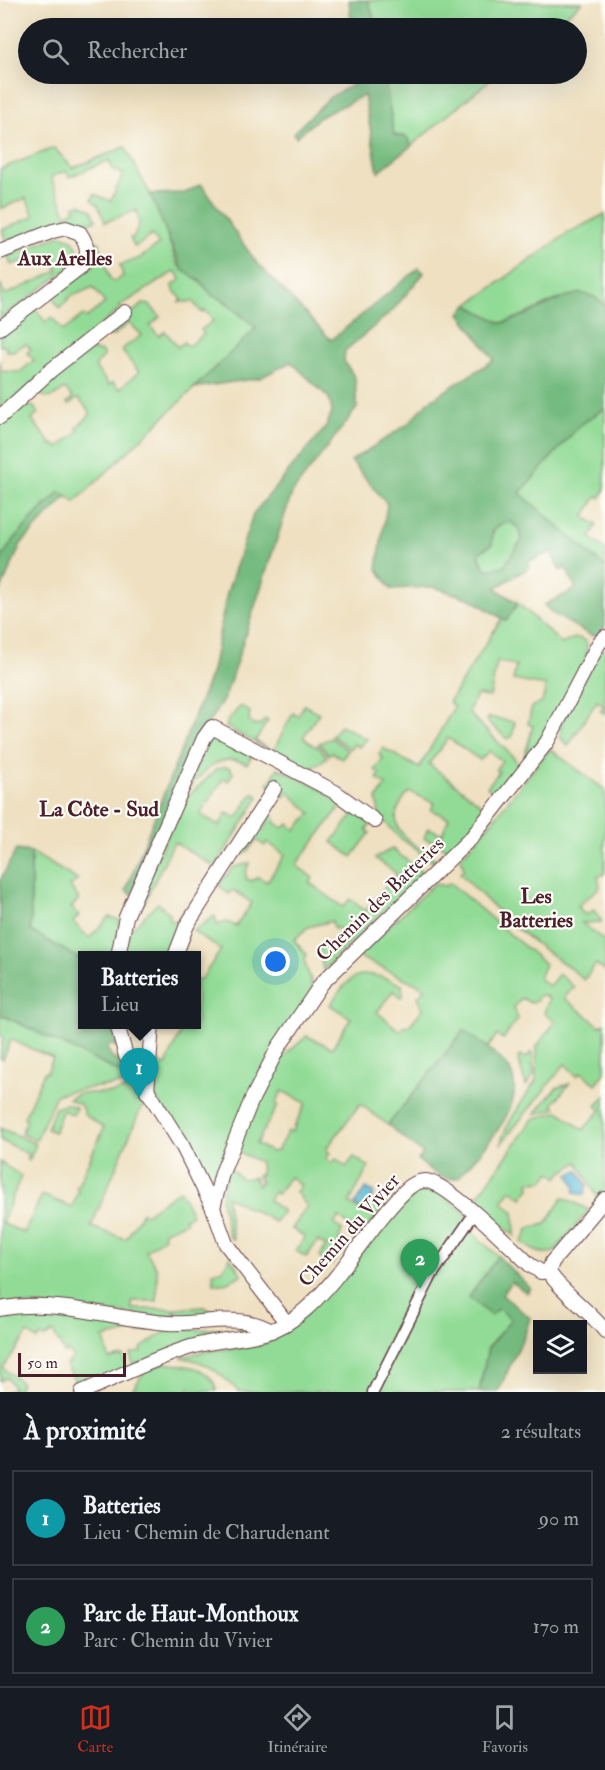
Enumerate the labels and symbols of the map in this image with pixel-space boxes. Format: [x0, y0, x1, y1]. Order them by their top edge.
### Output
district label: Aux Arelles [17, 245, 112, 272]
district label: La Côte - Sud [39, 796, 160, 823]
street label: Chemin des Batteries [311, 831, 449, 967]
district label: Les Batteries [499, 883, 573, 934]
your location [261, 947, 290, 976]
pin: 1 [120, 1048, 158, 1098]
street label: Chemin du Vivier [293, 1168, 405, 1292]
pin: 2 [400, 1240, 440, 1289]
scale bar [18, 1350, 126, 1378]

